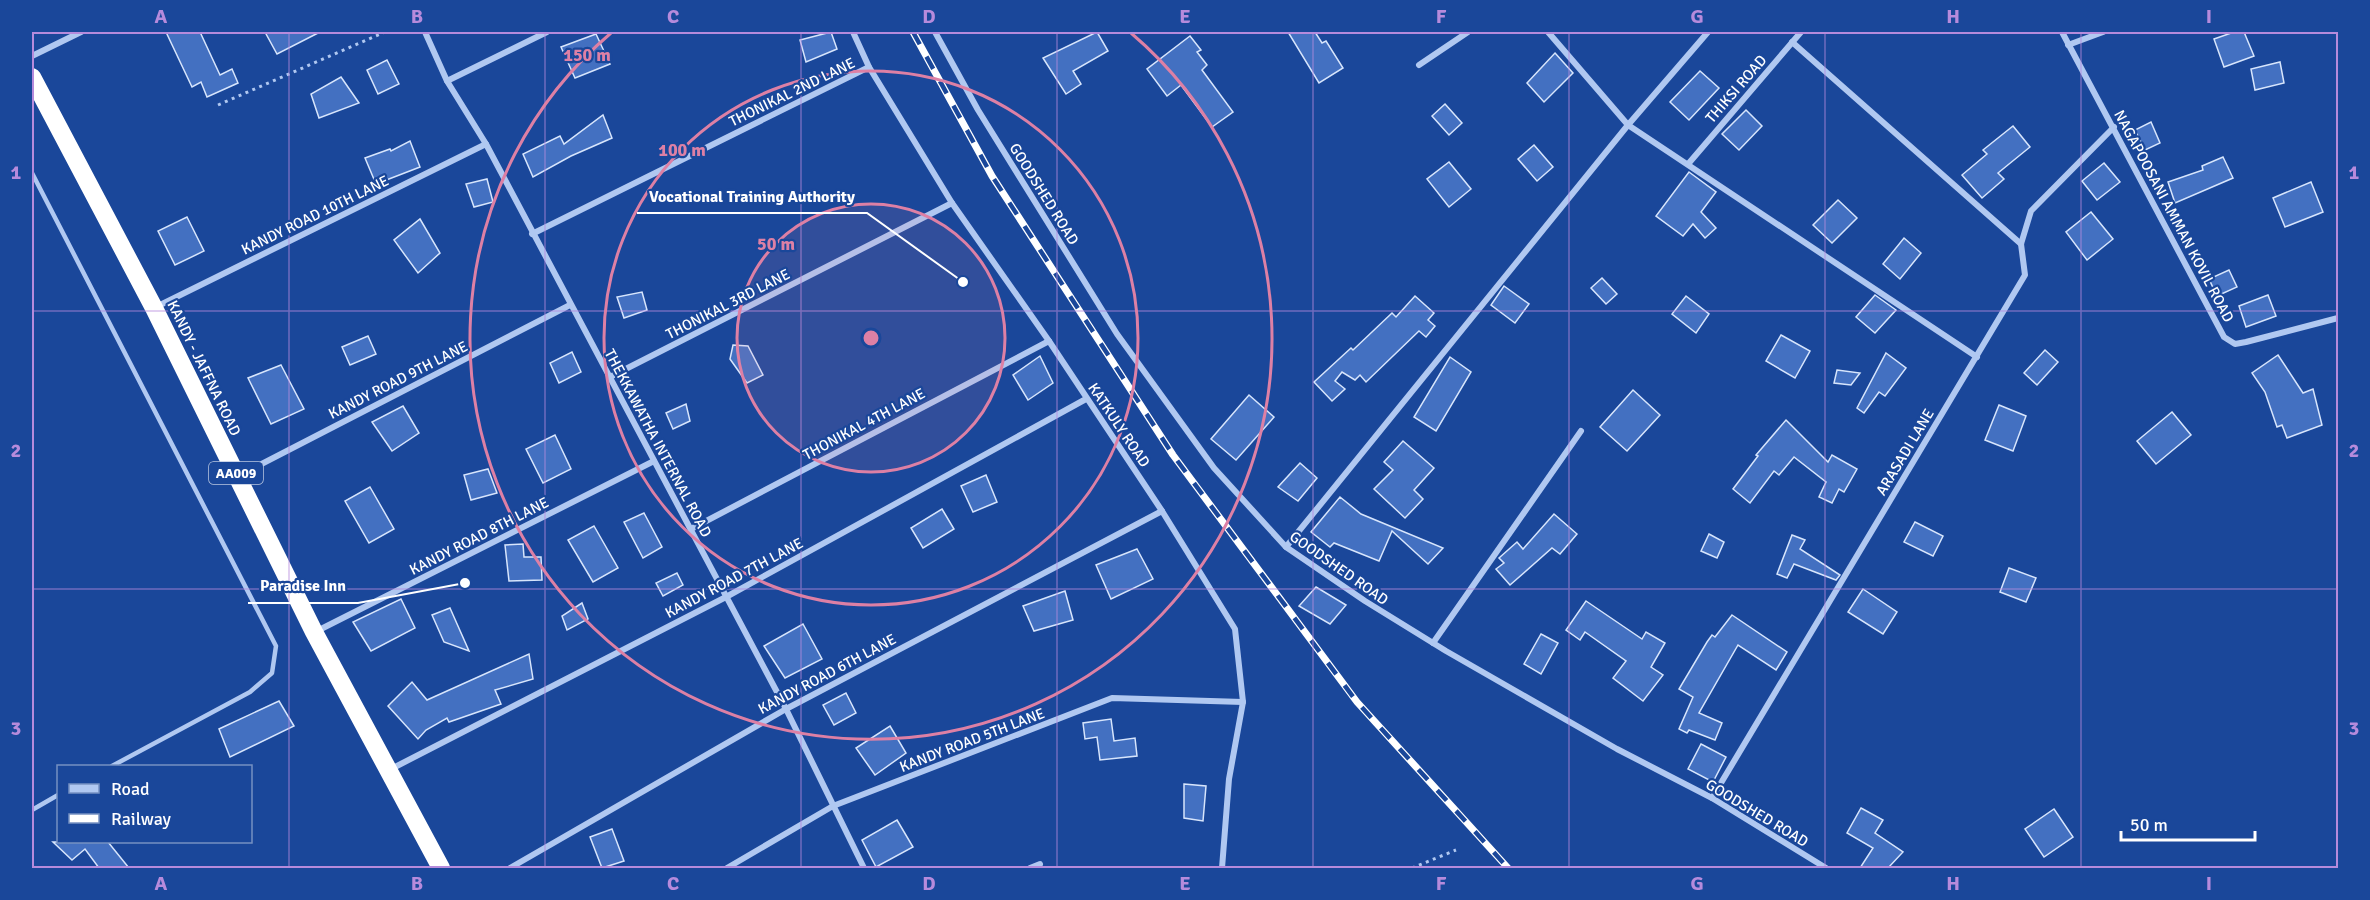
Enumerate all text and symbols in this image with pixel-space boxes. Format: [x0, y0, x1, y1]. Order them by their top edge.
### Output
text: A [155, 4, 168, 29]
text: B [411, 4, 423, 29]
text: C [667, 4, 679, 29]
text: D [922, 4, 936, 29]
text: E [1179, 4, 1191, 29]
text: F [1436, 4, 1447, 29]
text: G [1690, 4, 1704, 29]
text: H [1946, 4, 1960, 29]
text: I [2206, 4, 2212, 29]
text: 150 m [563, 44, 611, 66]
street label: THIKSI ROAD [1702, 51, 1770, 127]
street label: THONIKAL 2ND LANE [726, 54, 858, 130]
street label: NAGAPOOSANI AMMAN KOVIL ROAD [2110, 107, 2238, 325]
text: 100 m [658, 139, 706, 161]
street label: GOODSHED ROAD [1006, 140, 1082, 248]
text: 1 [11, 160, 22, 185]
text: 1 [2349, 160, 2360, 185]
street label: KANDY ROAD 10TH LANE [238, 171, 392, 259]
callout: Vocational Training Authority [637, 179, 867, 213]
text: Vocational Training Authority [649, 187, 855, 207]
text: 50 m [757, 233, 795, 255]
street label: THONIKAL 3RD LANE [663, 265, 793, 343]
street label: KANDY - JAFFNA ROAD [163, 297, 245, 439]
centre of rings [861, 328, 881, 348]
street label: KANDY ROAD 9TH LANE [325, 337, 471, 423]
street label: THEKKAWATHA INTERNAL ROAD [601, 346, 715, 540]
street label: KATKULY ROAD [1084, 379, 1154, 471]
street label: THONIKAL 4TH LANE [800, 384, 928, 464]
street label: ARASADI LANE [1872, 405, 1938, 499]
text: 2 [11, 438, 21, 463]
text: 2 [2349, 438, 2359, 463]
road number: AA009 [209, 462, 263, 484]
street label: KANDY ROAD 8TH LANE [406, 493, 552, 579]
street label: GOODSHED ROAD [1286, 527, 1392, 609]
street label: KANDY ROAD 7TH LANE [662, 534, 806, 622]
callout: Paradise Inn [248, 569, 358, 603]
text: Paradise Inn [260, 576, 346, 596]
street label: KANDY ROAD 6TH LANE [755, 630, 899, 718]
street label: KANDY ROAD 5TH LANE [897, 704, 1047, 776]
text: 3 [11, 716, 21, 741]
text: 3 [2349, 716, 2359, 741]
legend [57, 765, 252, 843]
street label: GOODSHED ROAD [1702, 775, 1812, 851]
text: Road [111, 778, 150, 800]
scale bar [2121, 804, 2254, 842]
text: Railway [111, 808, 172, 830]
text: 50 m [2130, 814, 2168, 836]
text: A [155, 871, 168, 896]
text: B [411, 871, 423, 896]
text: C [667, 871, 679, 896]
text: D [922, 871, 936, 896]
text: E [1179, 871, 1191, 896]
text: F [1436, 871, 1447, 896]
text: G [1690, 871, 1704, 896]
text: H [1946, 871, 1960, 896]
text: I [2206, 871, 2212, 896]

